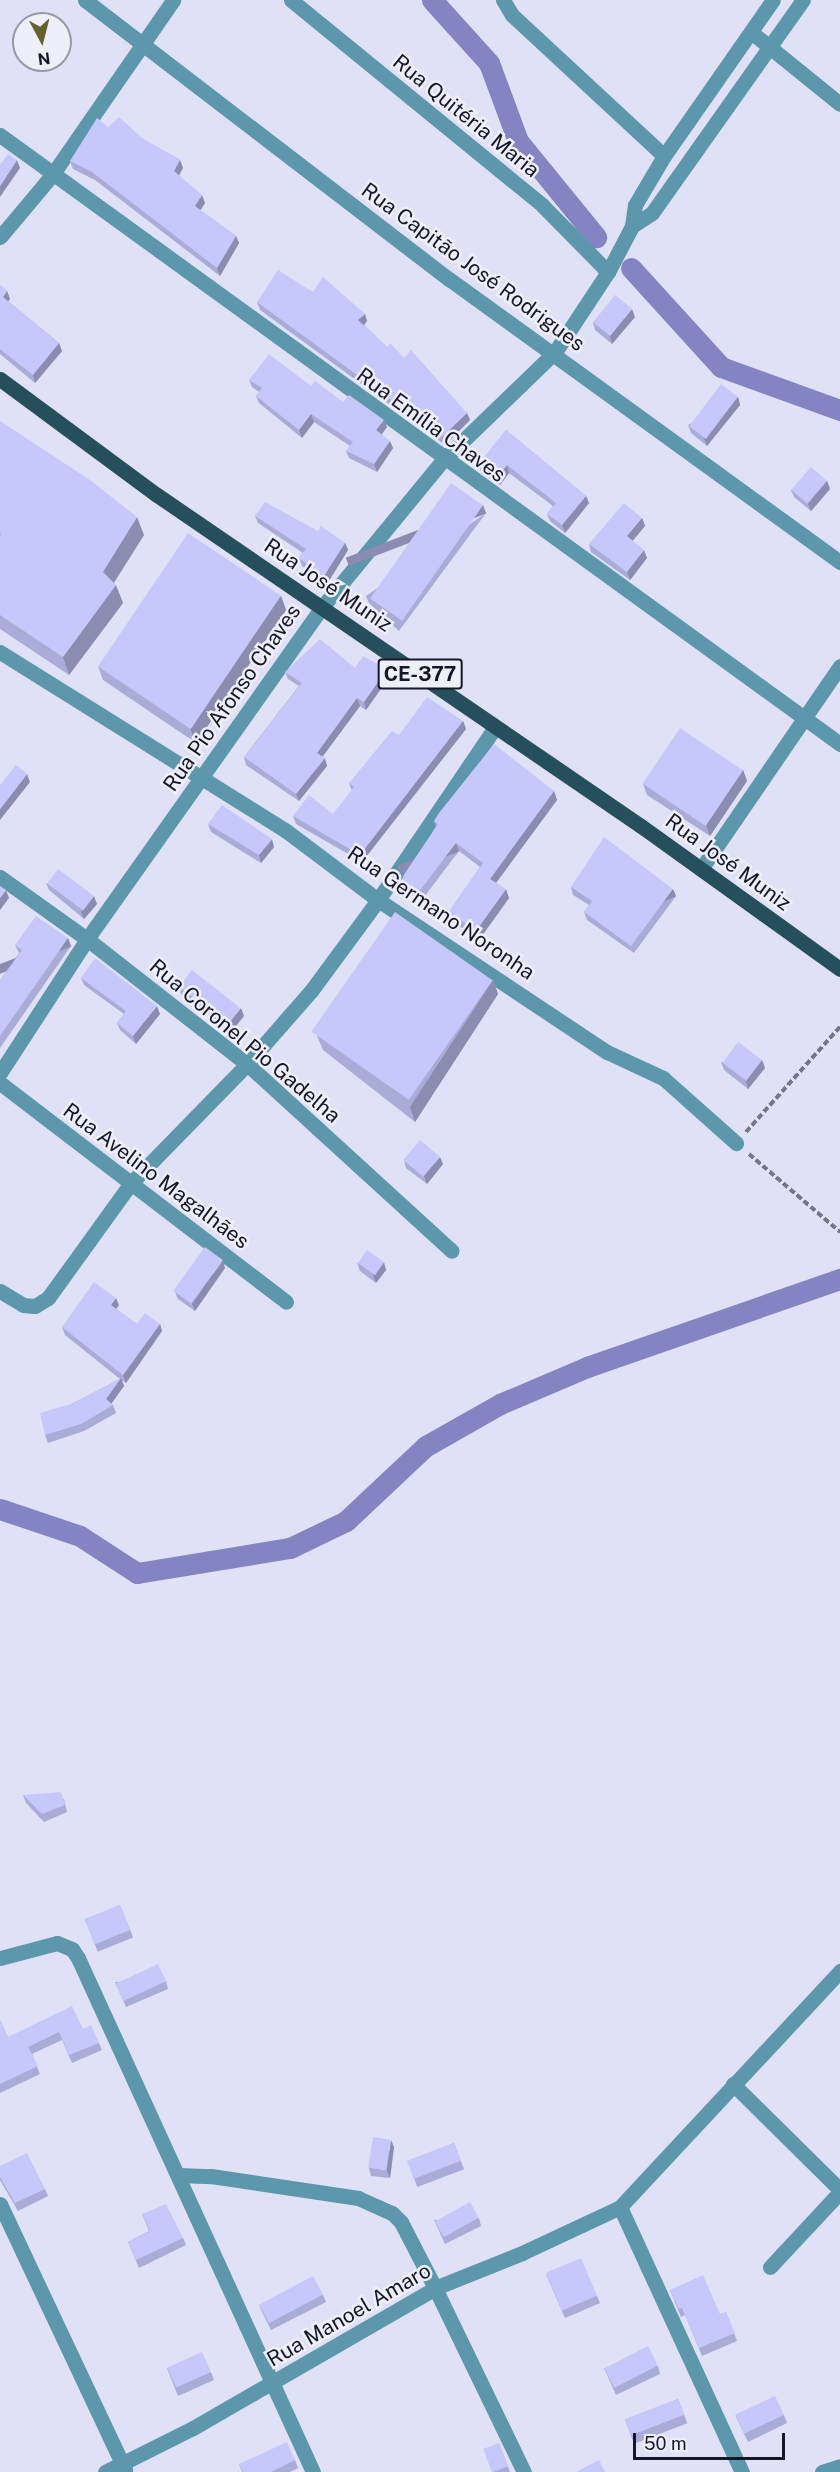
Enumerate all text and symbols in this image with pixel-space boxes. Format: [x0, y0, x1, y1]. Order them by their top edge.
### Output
north arrow [12, 12, 72, 72]
text: N [37, 48, 51, 69]
street label: Rua Quitéria Maria [388, 49, 544, 183]
street label: Rua Capitão José Rodrigues [356, 177, 590, 357]
street label: Rua Emília Chaves [352, 363, 510, 487]
street label: Rua José Muniz [259, 533, 397, 637]
street label: Rua Pio Afonso Chaves [158, 600, 306, 796]
road number: CE-377 [376, 657, 464, 691]
street label: Rua José Muniz [660, 808, 796, 916]
street label: Rua Germano Noronha [343, 841, 539, 985]
street label: Rua Coronel Pio Gadelha [144, 954, 346, 1128]
street label: Rua Avelino Magalhães [58, 1098, 254, 1254]
street label: Rua Manoel Amaro [263, 2258, 435, 2372]
scale bar [636, 2421, 788, 2459]
text: 50 m [644, 2433, 687, 2454]

